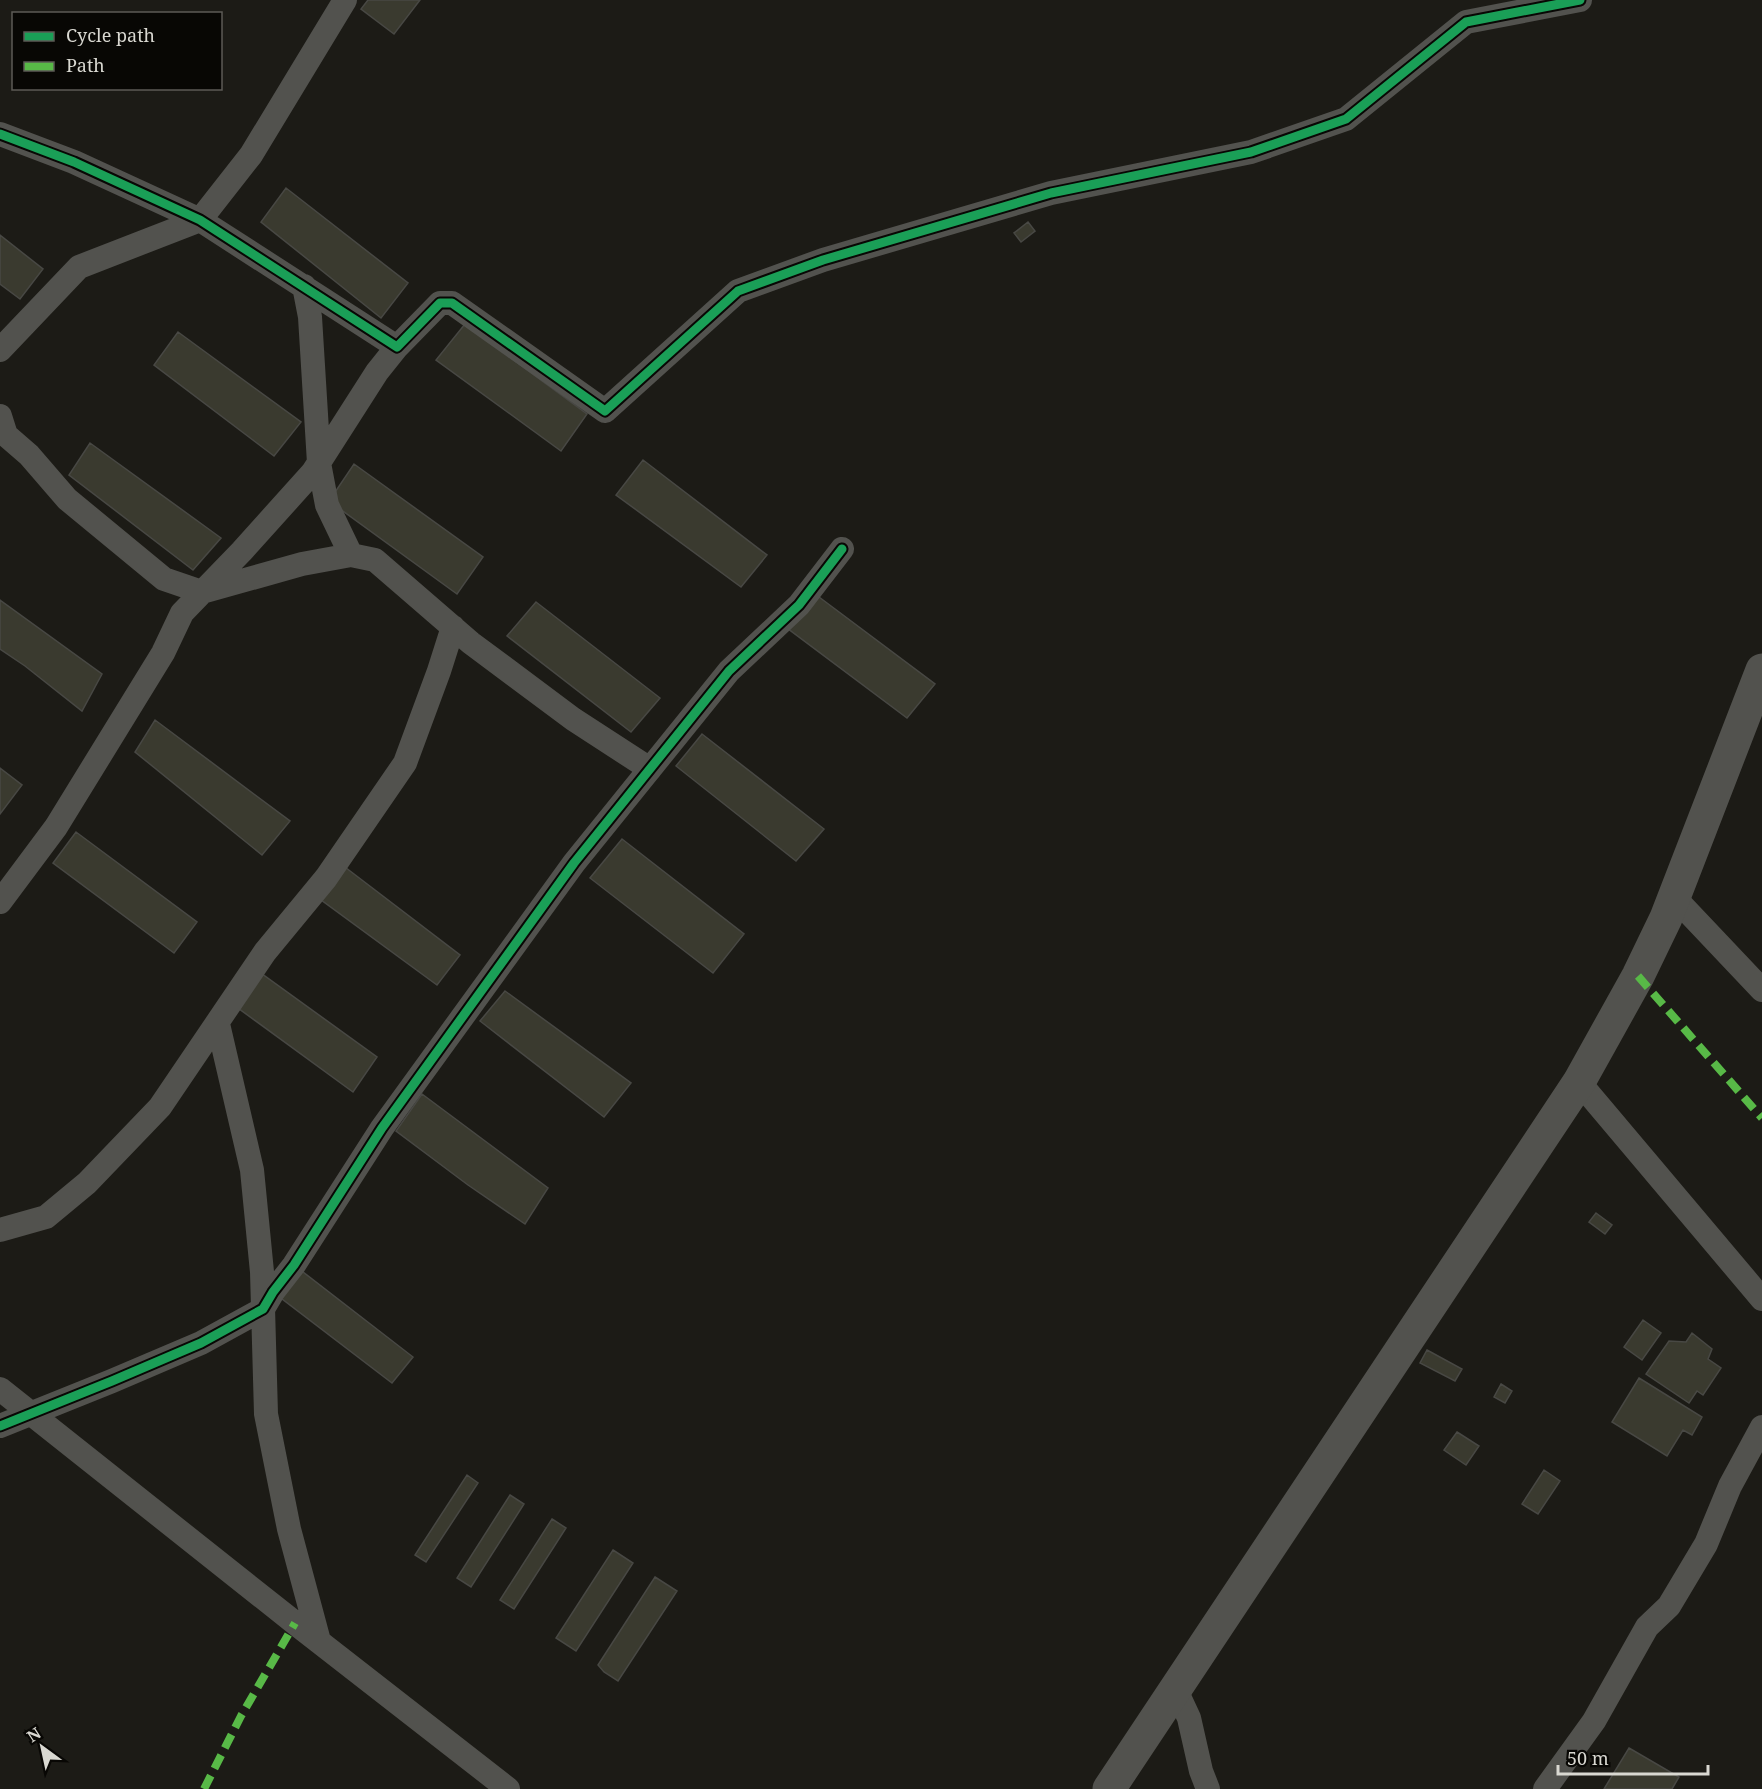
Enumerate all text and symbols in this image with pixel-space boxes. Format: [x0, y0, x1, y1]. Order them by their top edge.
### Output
legend [12, 12, 222, 90]
text: Cycle path [66, 23, 155, 47]
text: Path [66, 53, 105, 77]
north arrow [12, 1717, 72, 1777]
text: N [23, 1722, 45, 1747]
scale bar [1558, 1738, 1708, 1776]
text: 50 m [1567, 1746, 1609, 1770]

